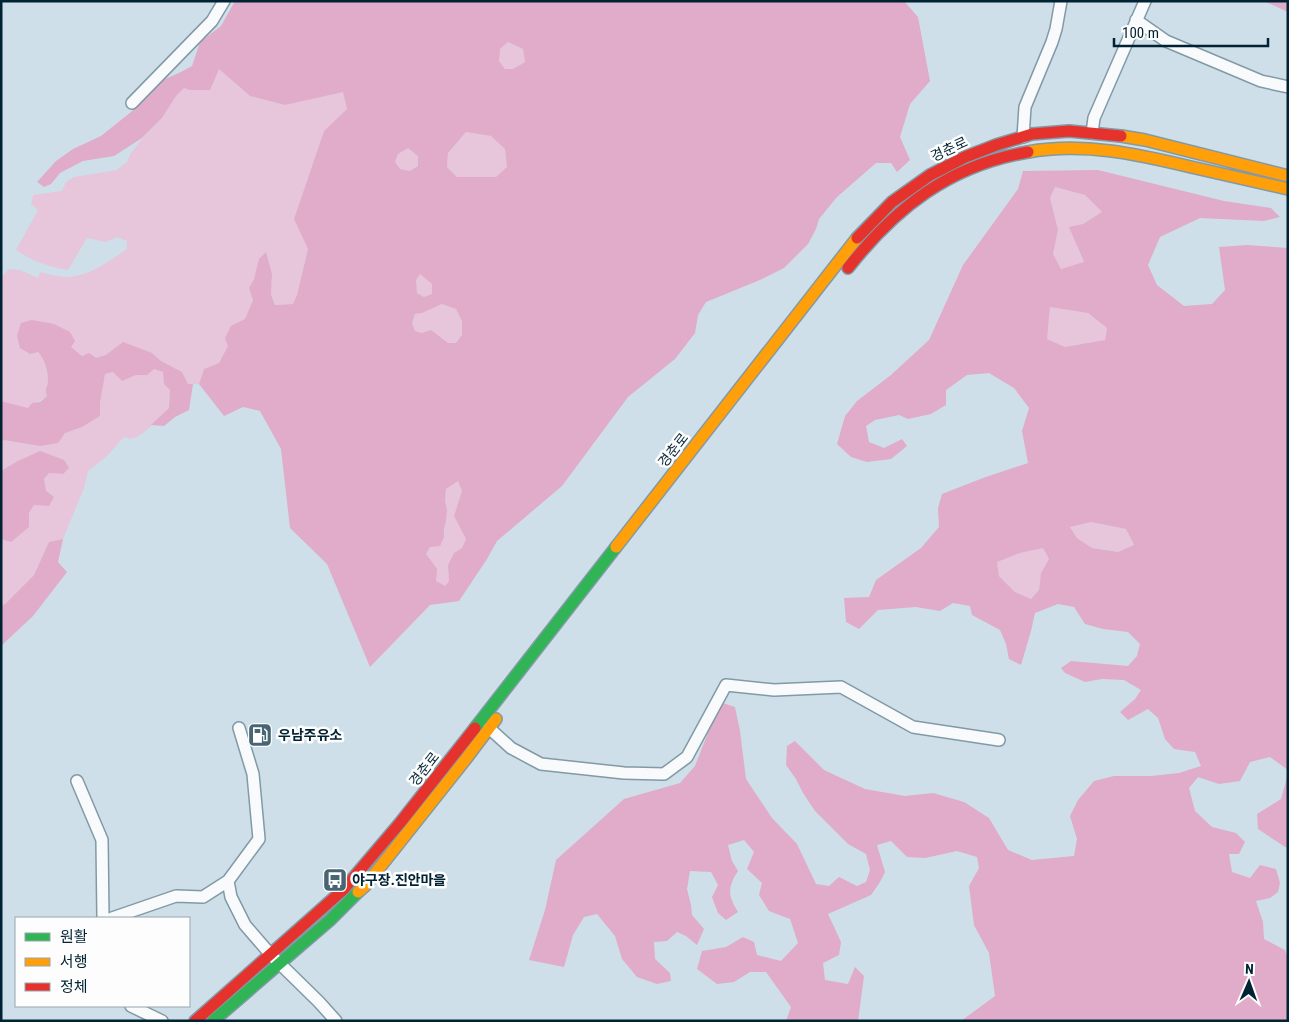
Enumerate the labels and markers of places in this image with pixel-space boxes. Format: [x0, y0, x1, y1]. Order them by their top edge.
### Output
fuel station icon: 우남주유소 [247, 722, 273, 748]
place label: 우남주유소 [278, 727, 343, 743]
bus stop icon: 야구장.진안마을 [322, 867, 348, 893]
place label: 야구장.진안마을 [352, 872, 446, 888]

